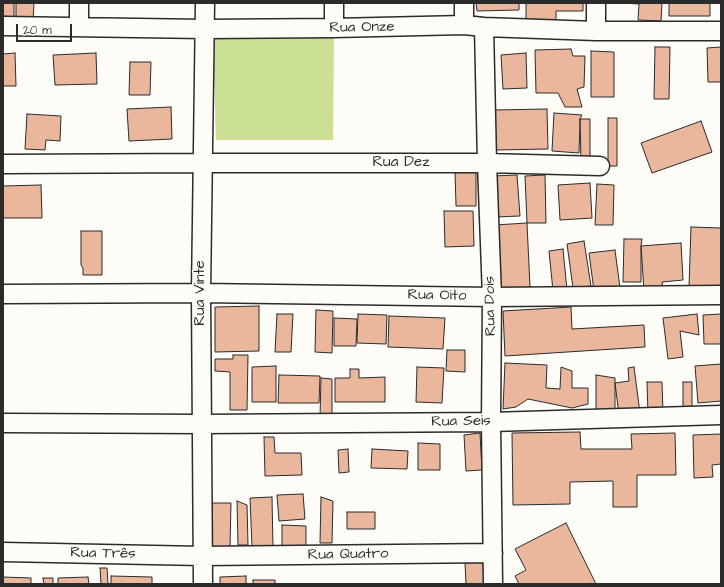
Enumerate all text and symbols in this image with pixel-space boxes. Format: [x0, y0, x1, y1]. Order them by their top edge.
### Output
scale bar [18, 16, 74, 42]
street label: Rua Onze [329, 18, 395, 38]
text: 20 m [23, 22, 52, 39]
street label: Rua Dez [372, 154, 430, 172]
street label: Rua Vinte [192, 260, 210, 326]
street label: Rua Dois [481, 276, 501, 336]
street label: Rua Oito [407, 286, 467, 306]
street label: Rua Seis [431, 412, 491, 432]
street label: Rua Três [70, 544, 136, 564]
street label: Rua Quatro [308, 545, 388, 565]

